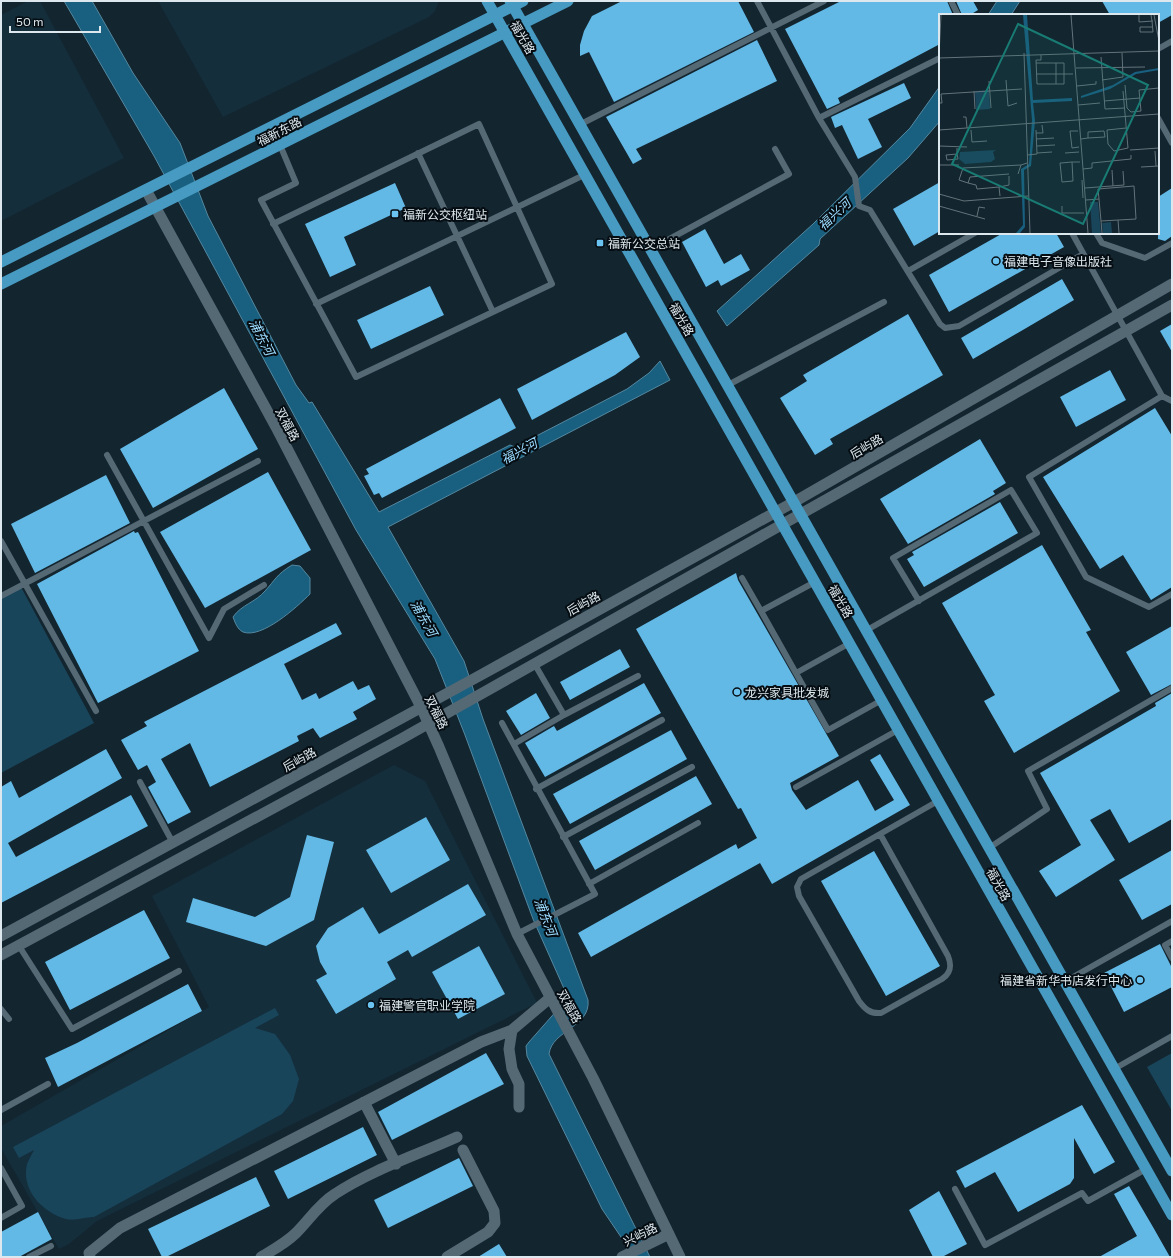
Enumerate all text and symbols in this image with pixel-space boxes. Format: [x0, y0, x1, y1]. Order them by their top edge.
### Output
scale bar [10, 8, 100, 34]
text: 50 m [16, 14, 44, 28]
inset map [939, 14, 1159, 234]
street label: 福光路 [508, 18, 538, 56]
street label: 福新东路 [254, 114, 304, 148]
water label: 福兴河 [814, 193, 856, 233]
place label: 福新公交枢纽站 [403, 207, 487, 221]
marker: 福新公交枢纽站 [390, 209, 400, 219]
place label: 福新公交总站 [608, 236, 680, 250]
marker: 福新公交总站 [595, 238, 605, 248]
place label: 福建电子音像出版社 [1004, 254, 1112, 268]
marker: 福建电子音像出版社 [991, 256, 1001, 266]
street label: 福光路 [667, 300, 697, 338]
water label: 浦东河 [246, 316, 279, 361]
street label: 双福路 [273, 405, 303, 443]
street label: 后屿路 [847, 431, 885, 461]
water label: 福兴河 [498, 433, 543, 467]
street label: 福光路 [826, 582, 856, 620]
street label: 后屿路 [564, 588, 602, 618]
water label: 浦东河 [407, 597, 442, 641]
place label: 龙兴家具批发城 [745, 685, 829, 699]
marker: 龙兴家具批发城 [732, 687, 742, 697]
street label: 双福路 [423, 693, 451, 731]
street label: 后屿路 [280, 744, 318, 774]
street label: 福光路 [984, 865, 1014, 903]
water label: 浦东河 [532, 896, 562, 941]
place label: 福建省新华书店发行中心 [1000, 973, 1132, 987]
marker: 福建省新华书店发行中心 [1135, 975, 1145, 985]
street label: 双福路 [555, 987, 585, 1025]
place label: 福建警官职业学院 [379, 998, 475, 1012]
marker: 福建警官职业学院 [366, 1000, 376, 1010]
street label: 兴屿路 [621, 1220, 659, 1248]

